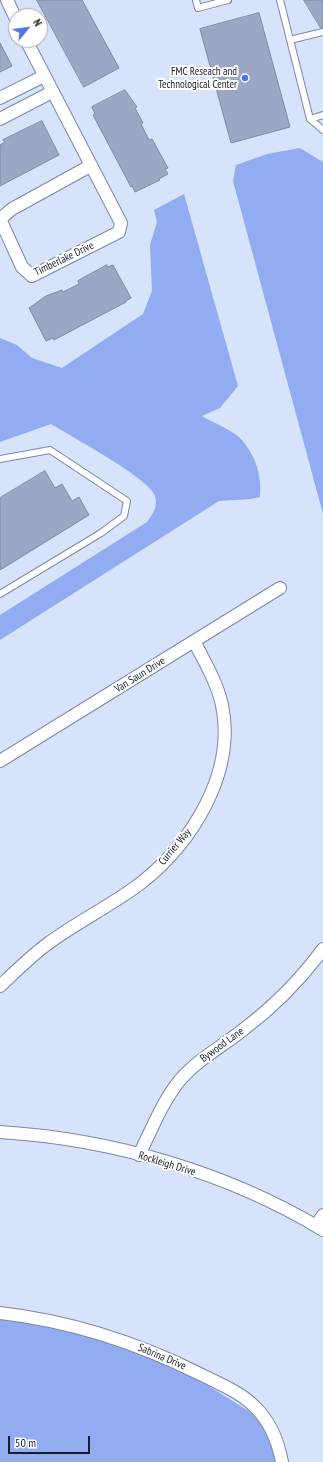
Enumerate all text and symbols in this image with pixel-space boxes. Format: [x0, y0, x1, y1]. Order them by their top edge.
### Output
north arrow [8, 8, 48, 48]
text: N [30, 17, 45, 29]
place label: FMC Reseach and Technological Center [158, 65, 237, 91]
marker: FMC Reseach and Technological Center [240, 73, 250, 83]
street label: Timberlake Drive [32, 239, 96, 279]
street label: Van Saun Drive [112, 654, 168, 696]
street label: Currier Way [156, 826, 194, 868]
street label: Bywood Lane [198, 1025, 246, 1065]
street label: Rockleigh Drive [137, 1149, 197, 1179]
street label: Sabrina Drive [136, 1341, 188, 1373]
scale bar [10, 1428, 92, 1454]
text: 50 m [15, 1435, 36, 1450]

